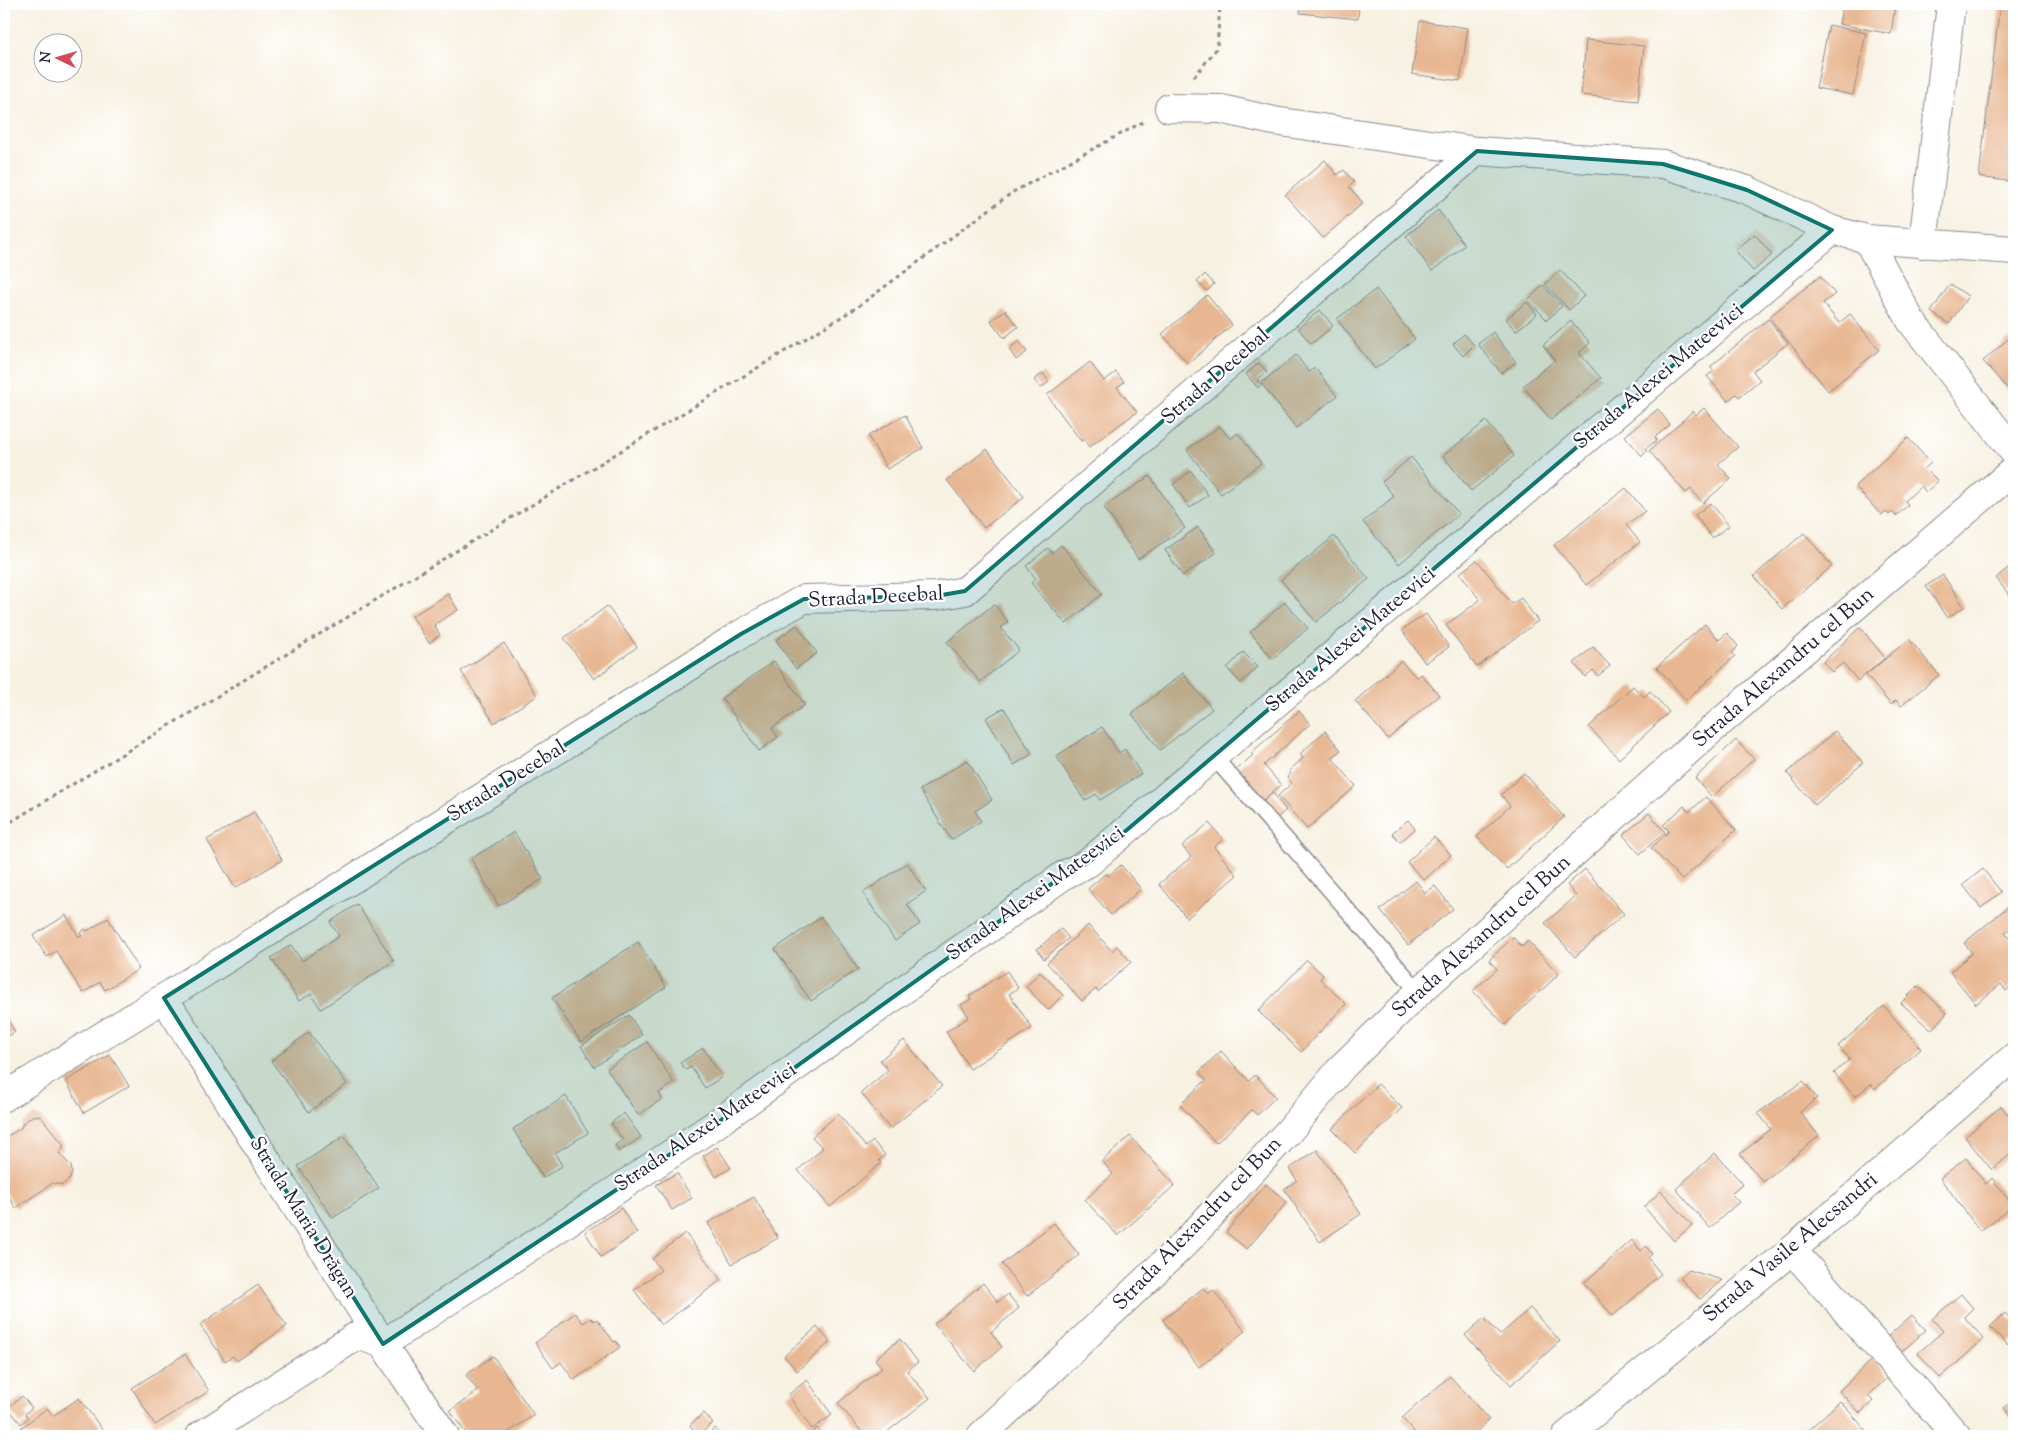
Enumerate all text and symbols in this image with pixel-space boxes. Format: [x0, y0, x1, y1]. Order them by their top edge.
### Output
north arrow [32, 32, 82, 82]
text: N [37, 51, 57, 63]
street label: Strada Alexei Mateevici [1567, 297, 1751, 457]
street label: Strada Decebal [1155, 321, 1277, 433]
street label: Strada Alexei Mateevici [1259, 560, 1443, 720]
street label: Strada Decebal [808, 579, 945, 617]
street label: Strada Alexandru cel Bun [1687, 581, 1881, 755]
street label: Strada Decebal [442, 733, 573, 831]
street label: Strada Alexei Mateevici [940, 819, 1132, 969]
street label: Strada Alexandru cel Bun [1386, 848, 1578, 1026]
street label: Strada Alexei Mateevici [609, 1056, 803, 1200]
street label: Strada Alexandru cel Bun [1107, 1130, 1289, 1318]
street label: Strada Maria Drăgan [241, 1131, 365, 1305]
street label: Strada Vasile Alecsandri [1697, 1166, 1885, 1330]

